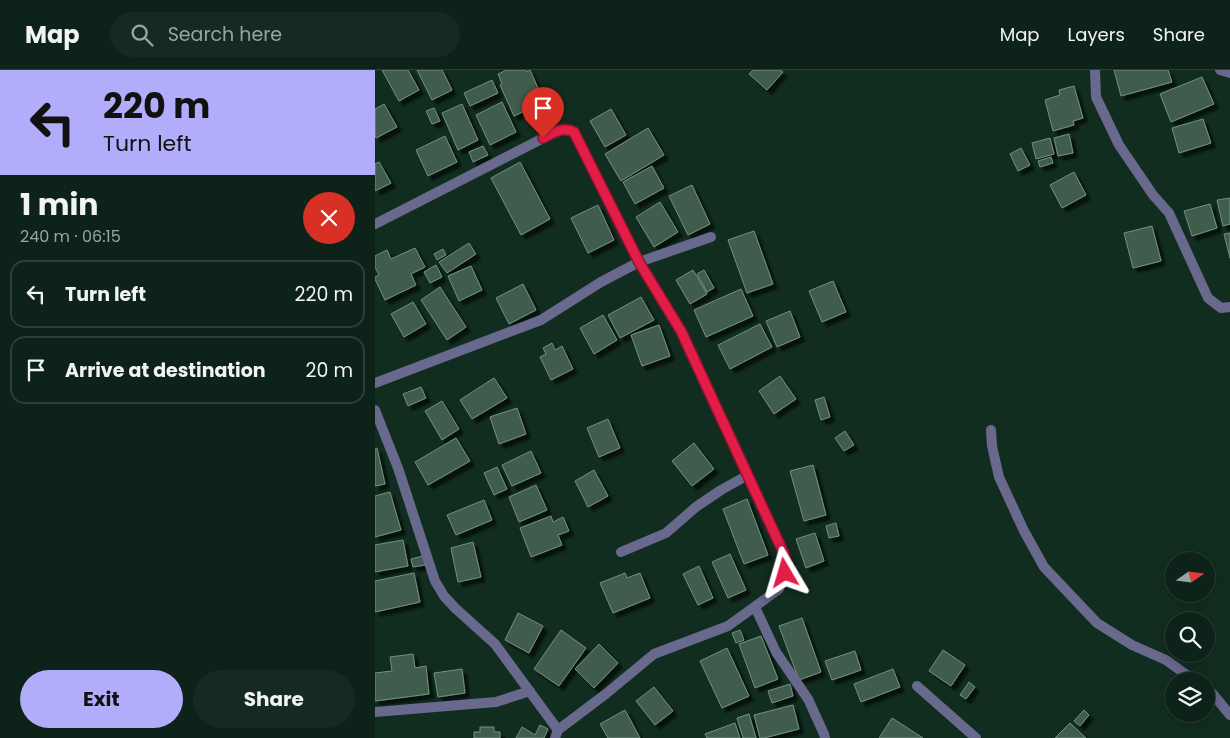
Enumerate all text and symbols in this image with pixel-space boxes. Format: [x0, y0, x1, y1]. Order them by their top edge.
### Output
search box [110, 12, 460, 57]
text: Map [25, 18, 80, 51]
icon: search [128, 21, 156, 49]
text: Search here [168, 21, 282, 48]
text: Map [1000, 22, 1040, 47]
text: Layers [1068, 22, 1125, 47]
text: Share [1153, 22, 1205, 47]
text: 220 m [103, 81, 210, 130]
pin [522, 87, 564, 138]
icon: left [20, 90, 85, 155]
icon: arrive [529, 94, 557, 122]
text: Turn left [103, 128, 191, 159]
text: 1 min [20, 183, 98, 226]
button: close [303, 192, 355, 244]
text: 240 m · 06:15 [20, 225, 121, 248]
icon: left [22, 280, 50, 308]
text: Turn left [65, 281, 146, 308]
text: 220 m [295, 281, 353, 308]
icon: arrive [22, 356, 50, 384]
text: Arrive at destination [65, 357, 266, 384]
text: 20 m [305, 357, 353, 384]
position arrow [758, 546, 810, 598]
north arrow [1165, 552, 1215, 602]
map controls [1165, 552, 1215, 722]
button: search [1165, 612, 1215, 662]
button: Exit [20, 670, 183, 728]
button: Share [193, 670, 355, 728]
button: layers [1165, 672, 1215, 722]

